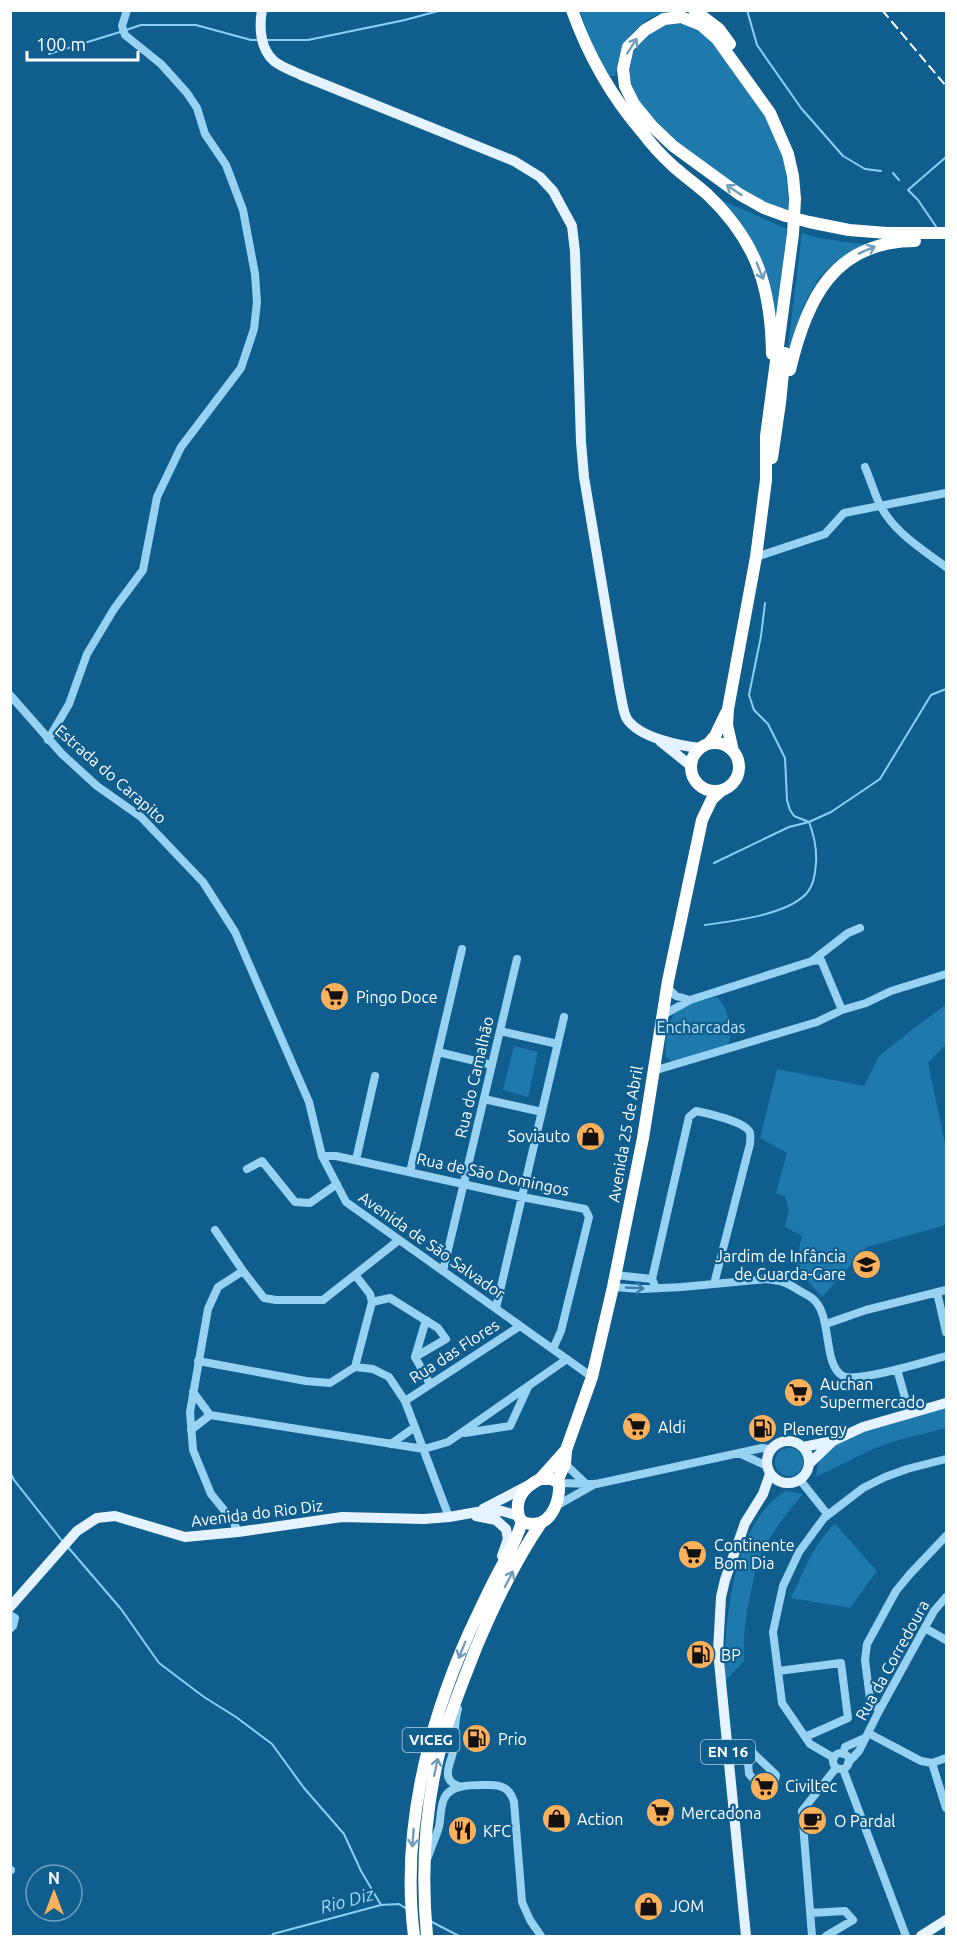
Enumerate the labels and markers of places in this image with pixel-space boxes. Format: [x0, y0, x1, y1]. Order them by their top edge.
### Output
supermarket icon: Pingo Doce [319, 981, 351, 1013]
place label: Pingo Doce [356, 988, 438, 1006]
shop icon: Soviauto [575, 1120, 607, 1152]
place label: Soviauto [508, 1127, 570, 1145]
place label: Jardim de Infância de Guarda-Gare [715, 1247, 846, 1283]
school or university icon: Jardim de Infância de Guarda-Gare [851, 1249, 883, 1281]
place label: Auchan Supermercado [820, 1375, 925, 1411]
supermarket icon: Auchan Supermercado [783, 1377, 815, 1409]
supermarket icon: Aldi [621, 1411, 653, 1443]
fuel station icon: Plenergy [746, 1413, 778, 1445]
place label: Aldi [658, 1418, 686, 1436]
place label: Plenergy [783, 1420, 847, 1438]
place label: Continente Bom Dia [714, 1536, 795, 1572]
supermarket icon: Continente Bom Dia [677, 1538, 709, 1570]
fuel station icon: BP [684, 1639, 716, 1671]
place label: BP [721, 1646, 741, 1664]
fuel station icon: Prio [461, 1723, 493, 1755]
place label: Prio [498, 1730, 527, 1748]
supermarket icon: Civiltec [748, 1770, 780, 1802]
place label: Civiltec [785, 1777, 838, 1795]
supermarket icon: Mercadona [644, 1797, 676, 1829]
shop icon: Action [540, 1803, 572, 1835]
place label: Mercadona [681, 1804, 761, 1822]
cafe icon: O Pardal [797, 1805, 829, 1837]
place label: Action [577, 1810, 624, 1828]
place label: O Pardal [834, 1812, 896, 1830]
restaurant icon: KFC [446, 1815, 478, 1847]
place label: KFC [483, 1822, 511, 1840]
shop icon: JOM [633, 1890, 665, 1922]
place label: JOM [670, 1897, 704, 1915]

